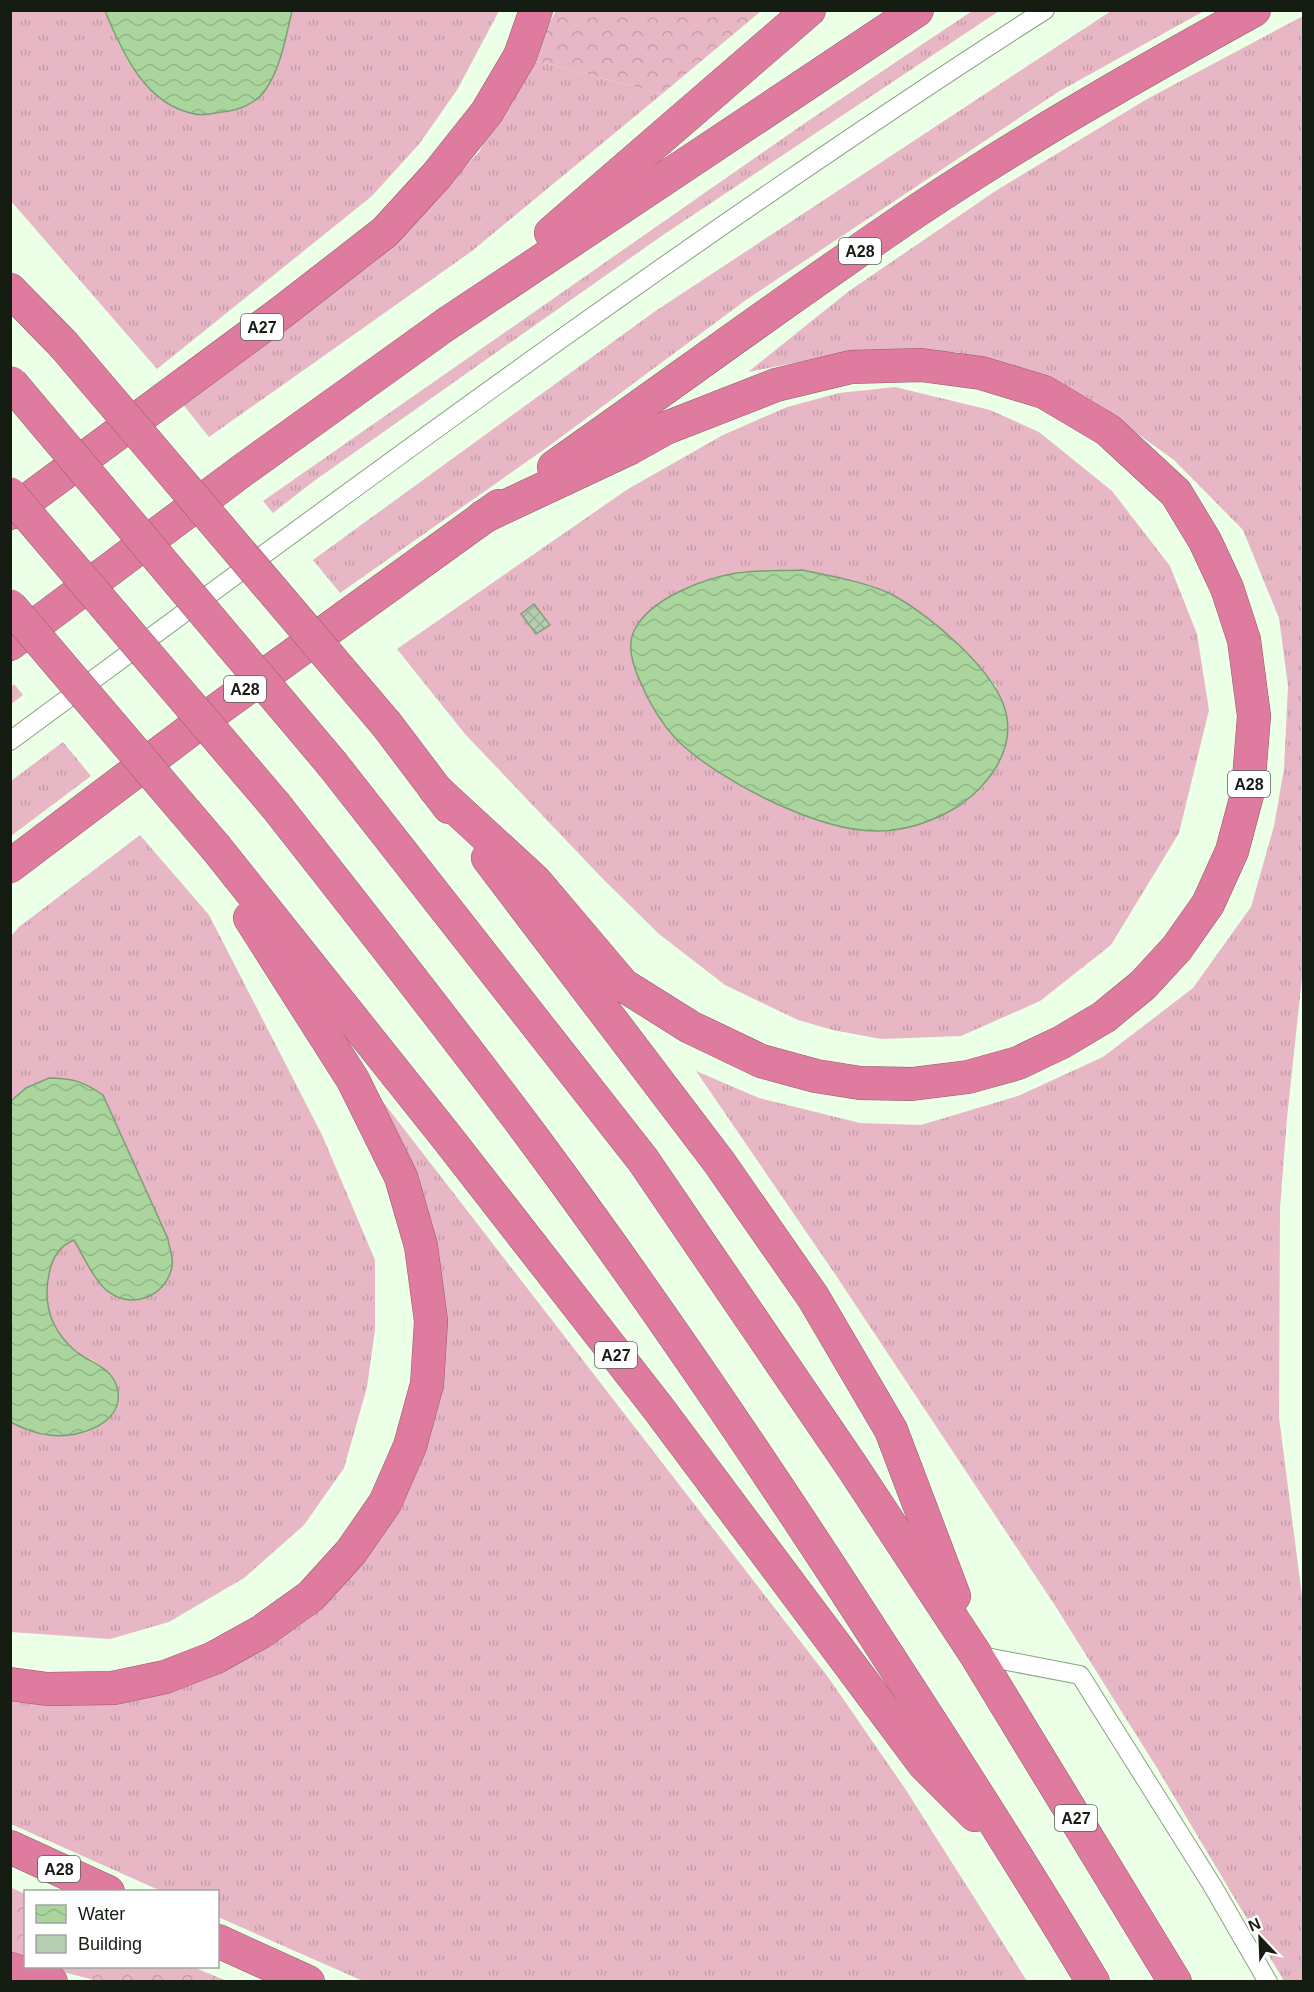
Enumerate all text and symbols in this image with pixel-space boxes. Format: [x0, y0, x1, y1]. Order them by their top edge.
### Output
road number: A28 [839, 238, 881, 264]
road number: A27 [241, 314, 283, 340]
road number: A28 [224, 676, 266, 702]
road number: A28 [1228, 771, 1270, 797]
road number: A27 [595, 1342, 637, 1368]
road number: A27 [1055, 1805, 1097, 1831]
road number: A28 [38, 1856, 80, 1882]
legend [24, 1890, 219, 1968]
text: Water [78, 1904, 125, 1924]
north arrow [1230, 1908, 1290, 1968]
text: N [1246, 1915, 1263, 1935]
text: Building [78, 1934, 142, 1954]

